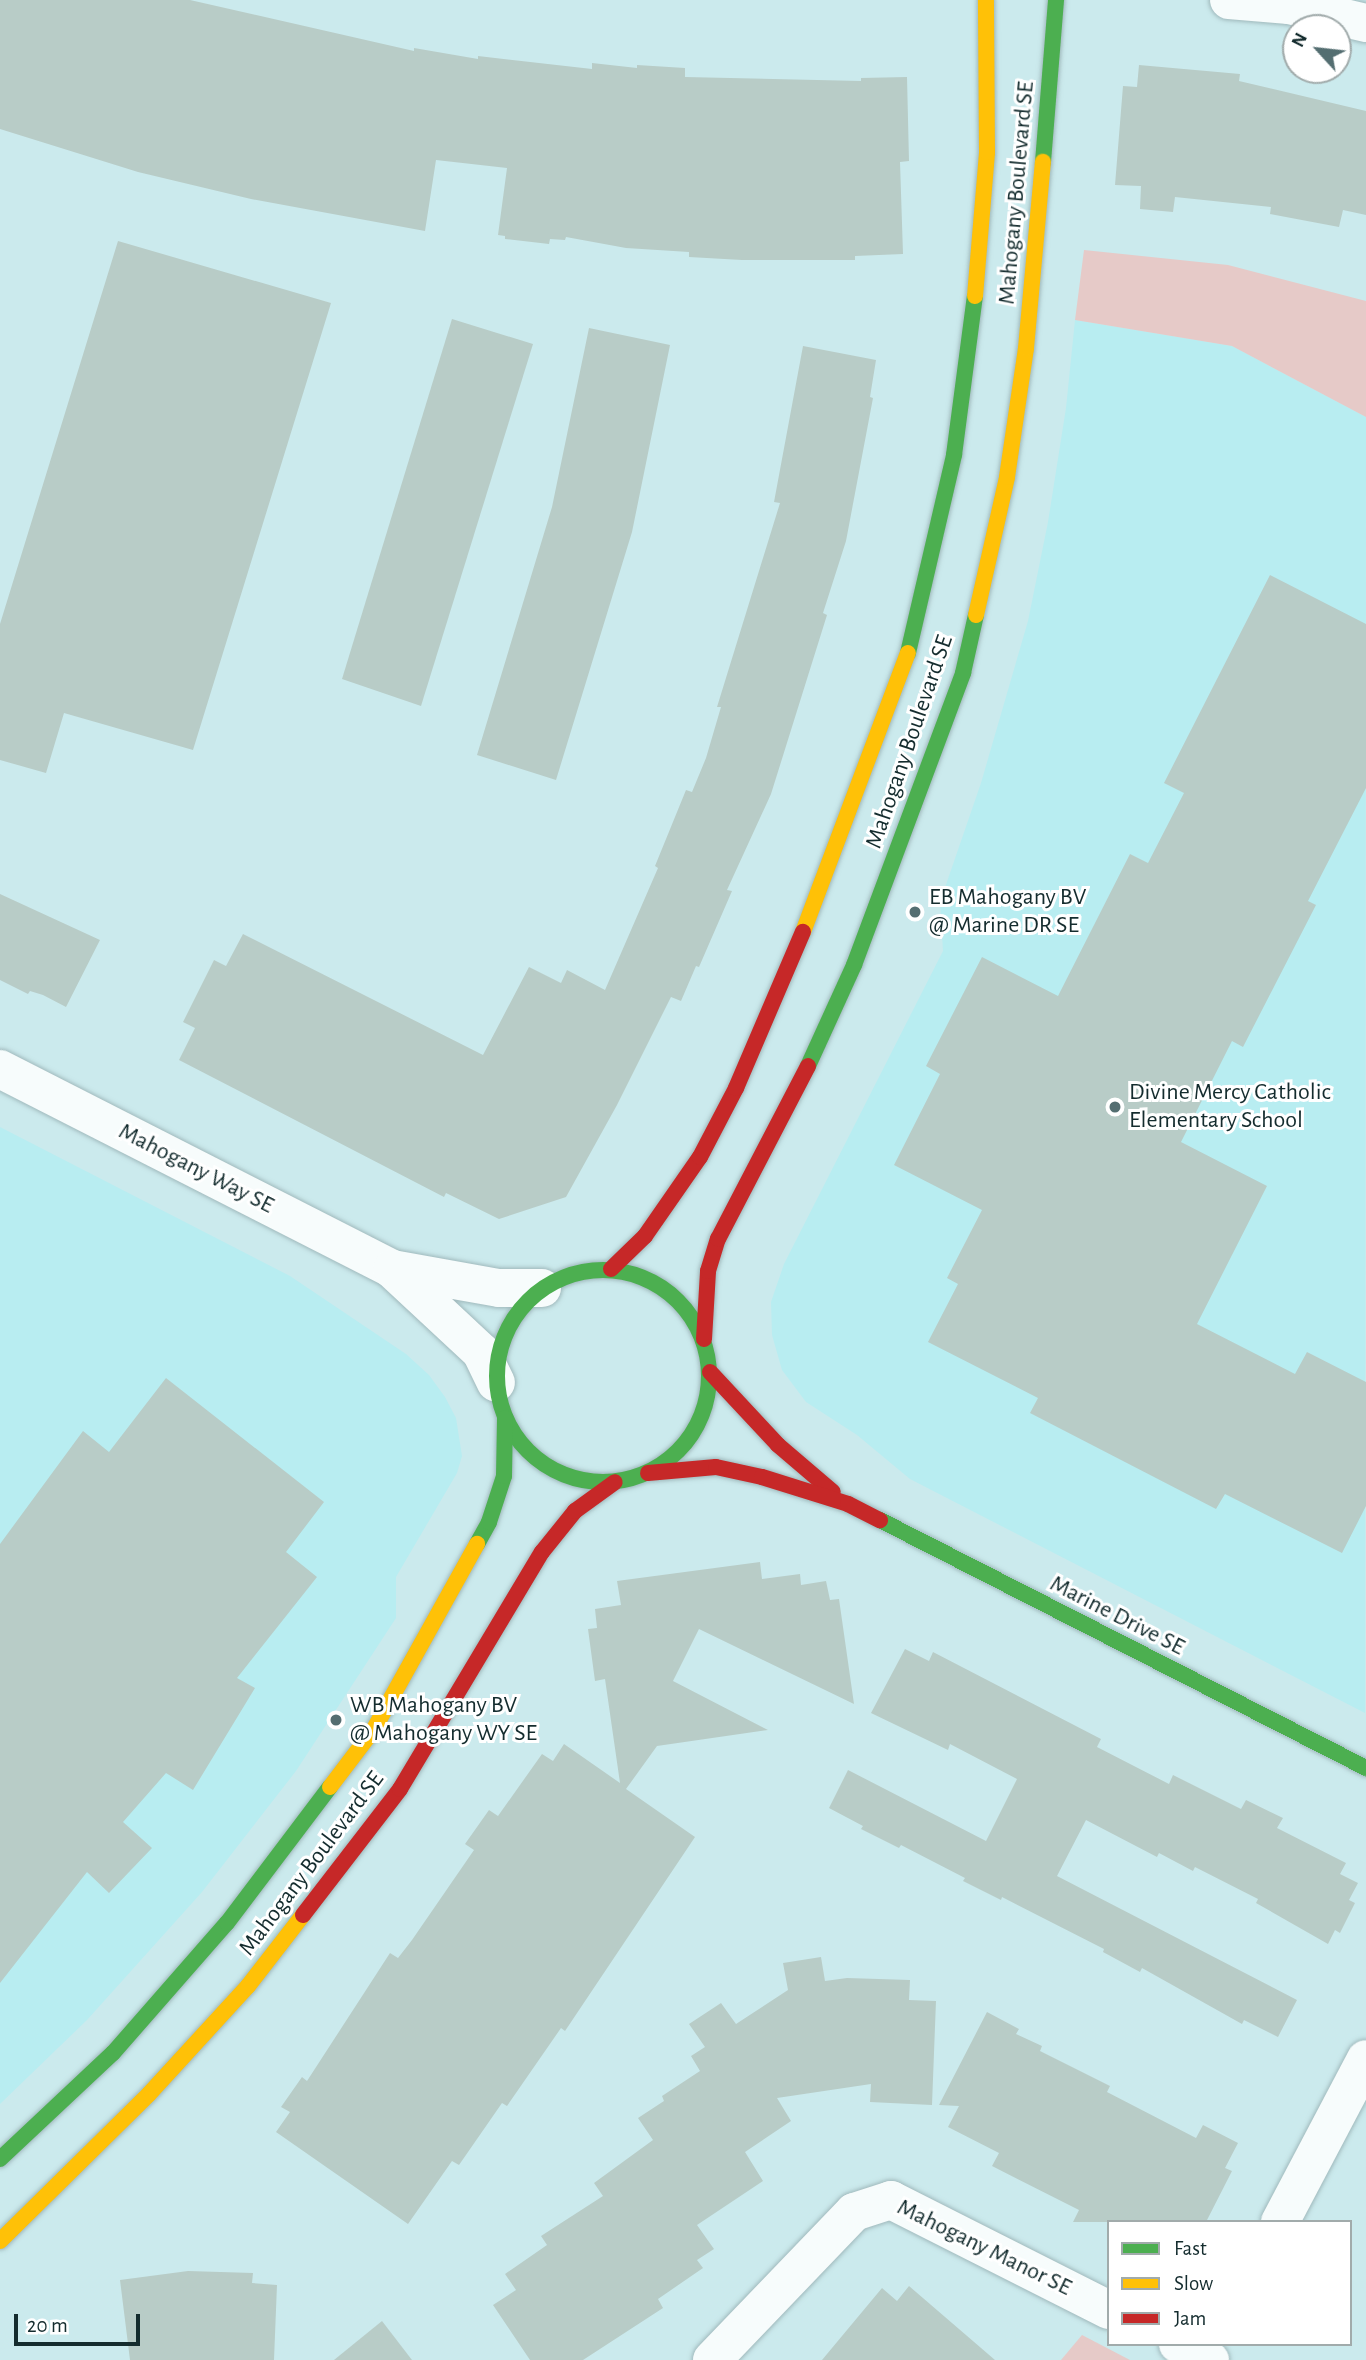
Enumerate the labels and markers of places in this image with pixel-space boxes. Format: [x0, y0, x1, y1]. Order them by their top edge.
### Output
place label: EB Mahogany BV @ Marine DR SE [929, 884, 1086, 940]
marker: EB Mahogany BV @ Marine DR SE [907, 904, 923, 920]
place label: Divine Mercy Catholic Elementary School [1129, 1079, 1331, 1135]
marker: Divine Mercy Catholic Elementary School [1107, 1099, 1123, 1115]
place label: WB Mahogany BV @ Mahogany WY SE [350, 1692, 537, 1748]
marker: WB Mahogany BV @ Mahogany WY SE [328, 1712, 344, 1728]

